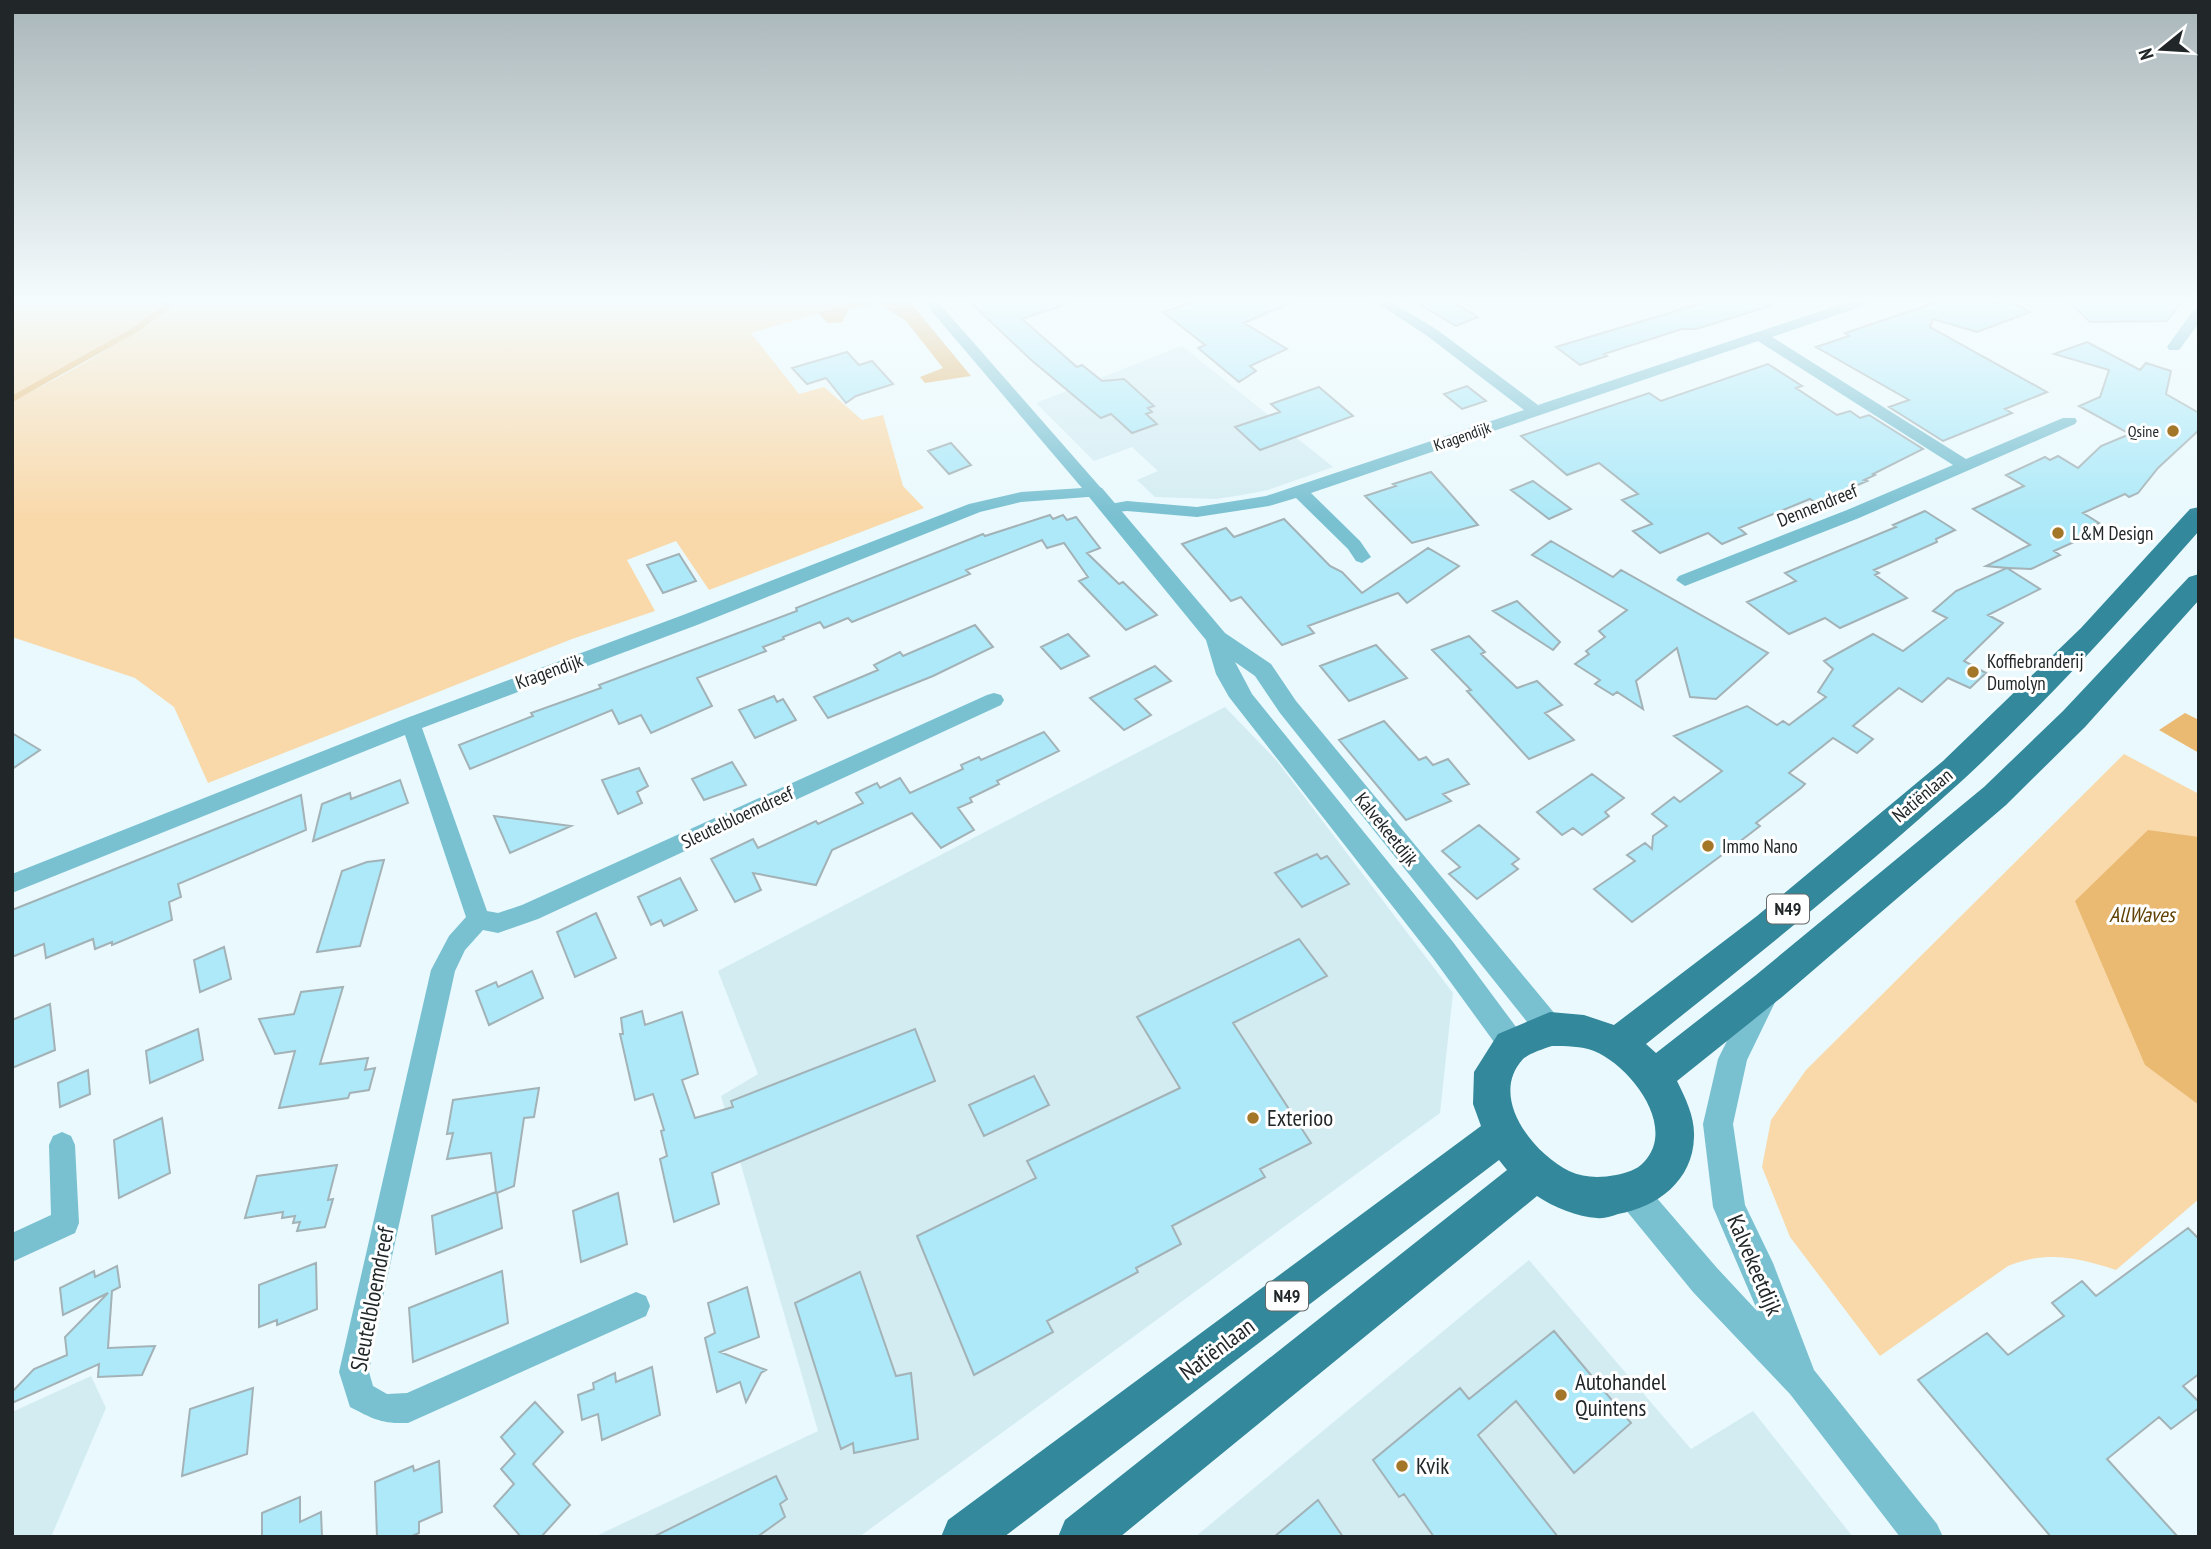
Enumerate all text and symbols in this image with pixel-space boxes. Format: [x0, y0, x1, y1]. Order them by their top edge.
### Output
north arrow [2127, 14, 2197, 84]
text: N [2133, 46, 2159, 63]
street label: Kragendijk [1431, 417, 1494, 455]
place label: Qsine [2128, 421, 2159, 441]
marker: Qsine [2165, 423, 2181, 439]
street label: Dennendreef [1773, 478, 1862, 532]
place label: L&M Design [2072, 521, 2153, 545]
marker: L&M Design [2050, 525, 2066, 541]
street label: Kragendijk [512, 648, 587, 694]
place label: Koffiebranderij Dumolyn [1987, 649, 2084, 695]
marker: Koffiebranderij Dumolyn [1965, 664, 1981, 680]
street label: Natiënlaan [1887, 763, 1957, 827]
street label: Sleutelbloemdreef [677, 780, 798, 853]
street label: Kalvekeetdijk [1350, 787, 1424, 871]
place label: Immo Nano [1722, 834, 1798, 858]
marker: Immo Nano [1700, 838, 1716, 854]
road number: N49 [1767, 894, 1809, 924]
water label: AllWaves [2109, 901, 2177, 928]
place label: Exterioo [1267, 1103, 1333, 1132]
marker: Exterioo [1245, 1110, 1261, 1126]
street label: Kalvekeetdijk [1721, 1210, 1790, 1320]
street label: Sleutelbloemdreef [343, 1223, 400, 1374]
road number: N49 [1266, 1282, 1308, 1310]
street label: Natiënlaan [1173, 1311, 1260, 1386]
place label: Autohandel Quintens [1575, 1367, 1667, 1422]
marker: Autohandel Quintens [1553, 1387, 1569, 1403]
place label: Kvik [1416, 1451, 1449, 1480]
marker: Kvik [1394, 1458, 1410, 1474]

